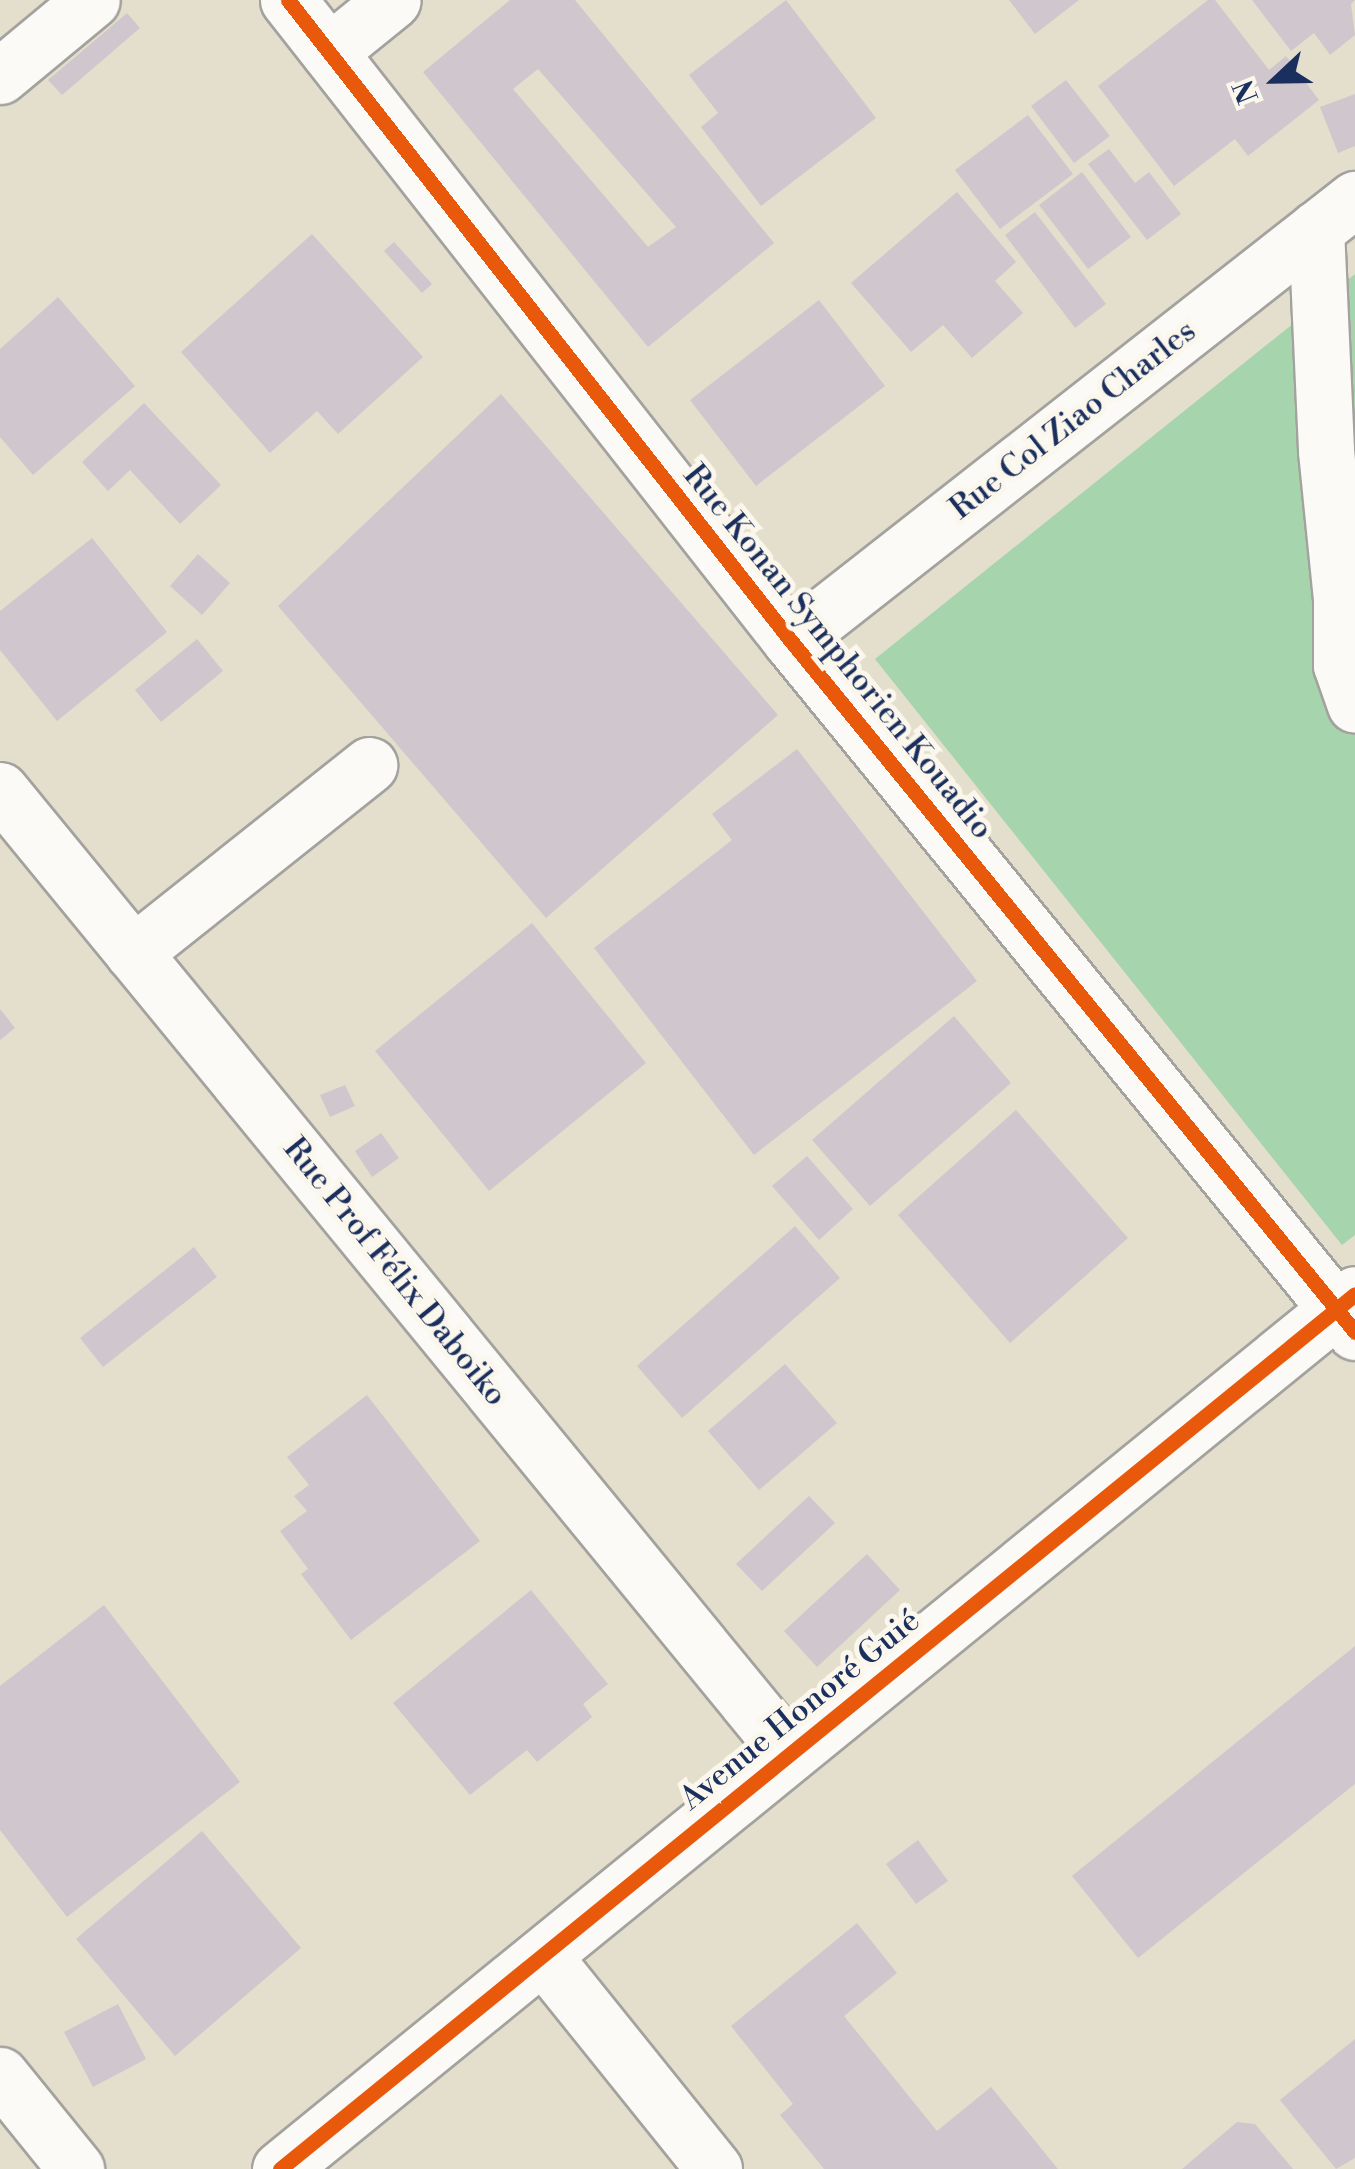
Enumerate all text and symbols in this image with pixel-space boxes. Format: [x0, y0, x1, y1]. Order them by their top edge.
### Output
north arrow [1225, 30, 1325, 130]
text: N [1226, 75, 1267, 108]
street label: Rue Col Ziao Charles [942, 312, 1204, 528]
street label: Rue Konan Symphorien Kouadio [675, 457, 1001, 847]
street label: Rue Prof Félix Daboiko [275, 1130, 515, 1414]
street label: Avenue Honoré Guié [672, 1601, 928, 1819]

